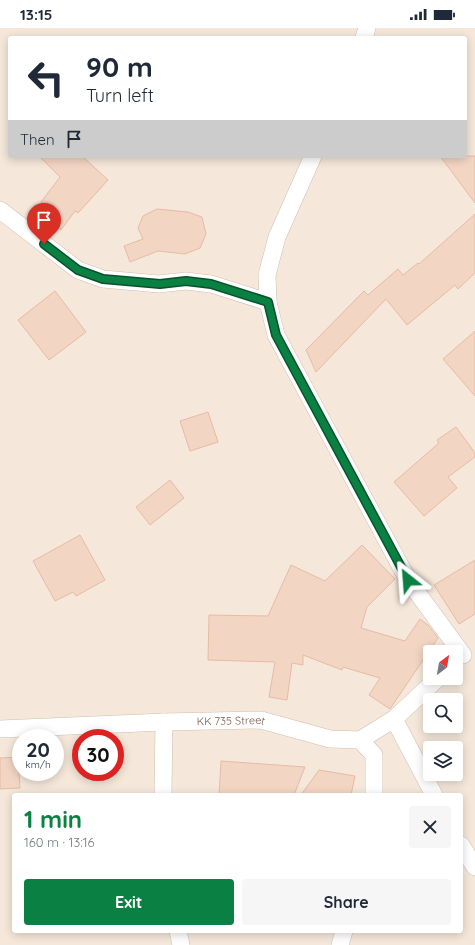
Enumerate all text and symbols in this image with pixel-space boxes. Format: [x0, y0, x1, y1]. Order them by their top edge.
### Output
text: 13:15 [20, 5, 52, 24]
text: 90 m [86, 49, 153, 84]
icon: left [20, 52, 72, 104]
text: Turn left [86, 84, 154, 107]
icon: arrive [63, 128, 85, 150]
text: Then [20, 130, 55, 149]
pin [27, 203, 61, 244]
icon: arrive [33, 209, 55, 231]
position arrow [387, 559, 429, 601]
north arrow [423, 645, 463, 685]
map controls [423, 645, 463, 781]
button: search [423, 693, 463, 733]
street label: KK 735 Street [196, 713, 267, 728]
speed limit sign: 30 [72, 729, 124, 781]
text: 20 [26, 737, 50, 762]
button: layers [423, 741, 463, 781]
text: km/h [25, 758, 51, 771]
text: 1 min [24, 804, 82, 834]
button: close [409, 806, 451, 848]
text: 160 m · 13:16 [24, 834, 94, 850]
button: Exit [24, 879, 234, 925]
button: Share [242, 879, 451, 925]

